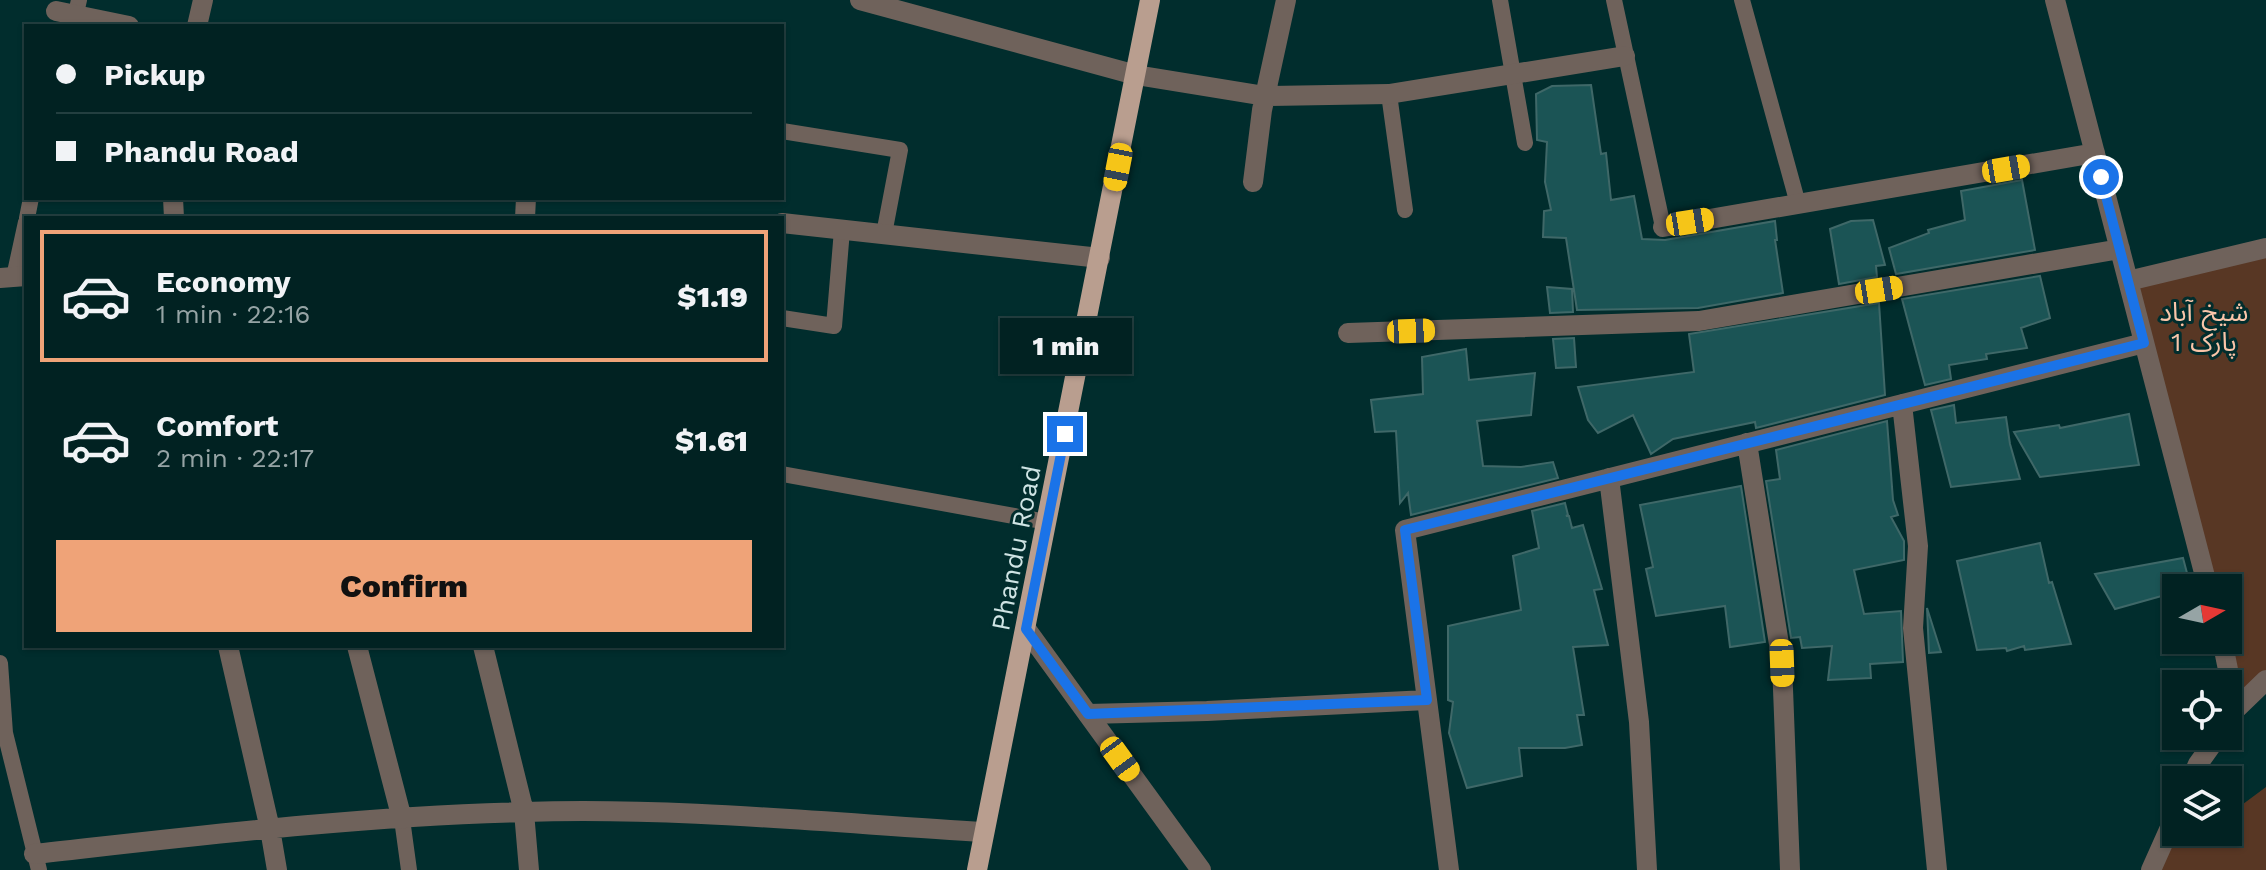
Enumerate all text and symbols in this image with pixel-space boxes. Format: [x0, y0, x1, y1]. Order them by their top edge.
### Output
text: Pickup [104, 57, 206, 92]
text: Phandu Road [104, 134, 299, 169]
car [1102, 141, 1134, 193]
car [1980, 153, 2032, 185]
route start [2083, 159, 2119, 195]
car [1664, 206, 1716, 238]
icon: car [60, 260, 132, 332]
text: Economy [156, 264, 291, 299]
car [1853, 274, 1905, 306]
text: $1.19 [677, 279, 748, 314]
park label: شیخ آباد پارک 1 [2160, 297, 2248, 359]
text: 1 min · 22:16 [156, 299, 310, 329]
callout: 1 min [999, 318, 1131, 374]
car [1387, 318, 1435, 344]
text: 1 min [1033, 331, 1099, 361]
icon: car [60, 404, 132, 476]
text: Comfort [156, 408, 278, 443]
route end [1047, 416, 1083, 452]
text: $1.61 [675, 423, 748, 458]
text: 2 min · 22:17 [156, 443, 314, 473]
street label: Phandu Road [985, 463, 1047, 633]
button: Confirm [56, 540, 752, 632]
north arrow [2162, 574, 2242, 654]
map controls [2162, 574, 2242, 846]
car [1769, 639, 1795, 687]
button: locate [2162, 670, 2242, 750]
car [1096, 733, 1144, 785]
button: layers [2162, 766, 2242, 846]

